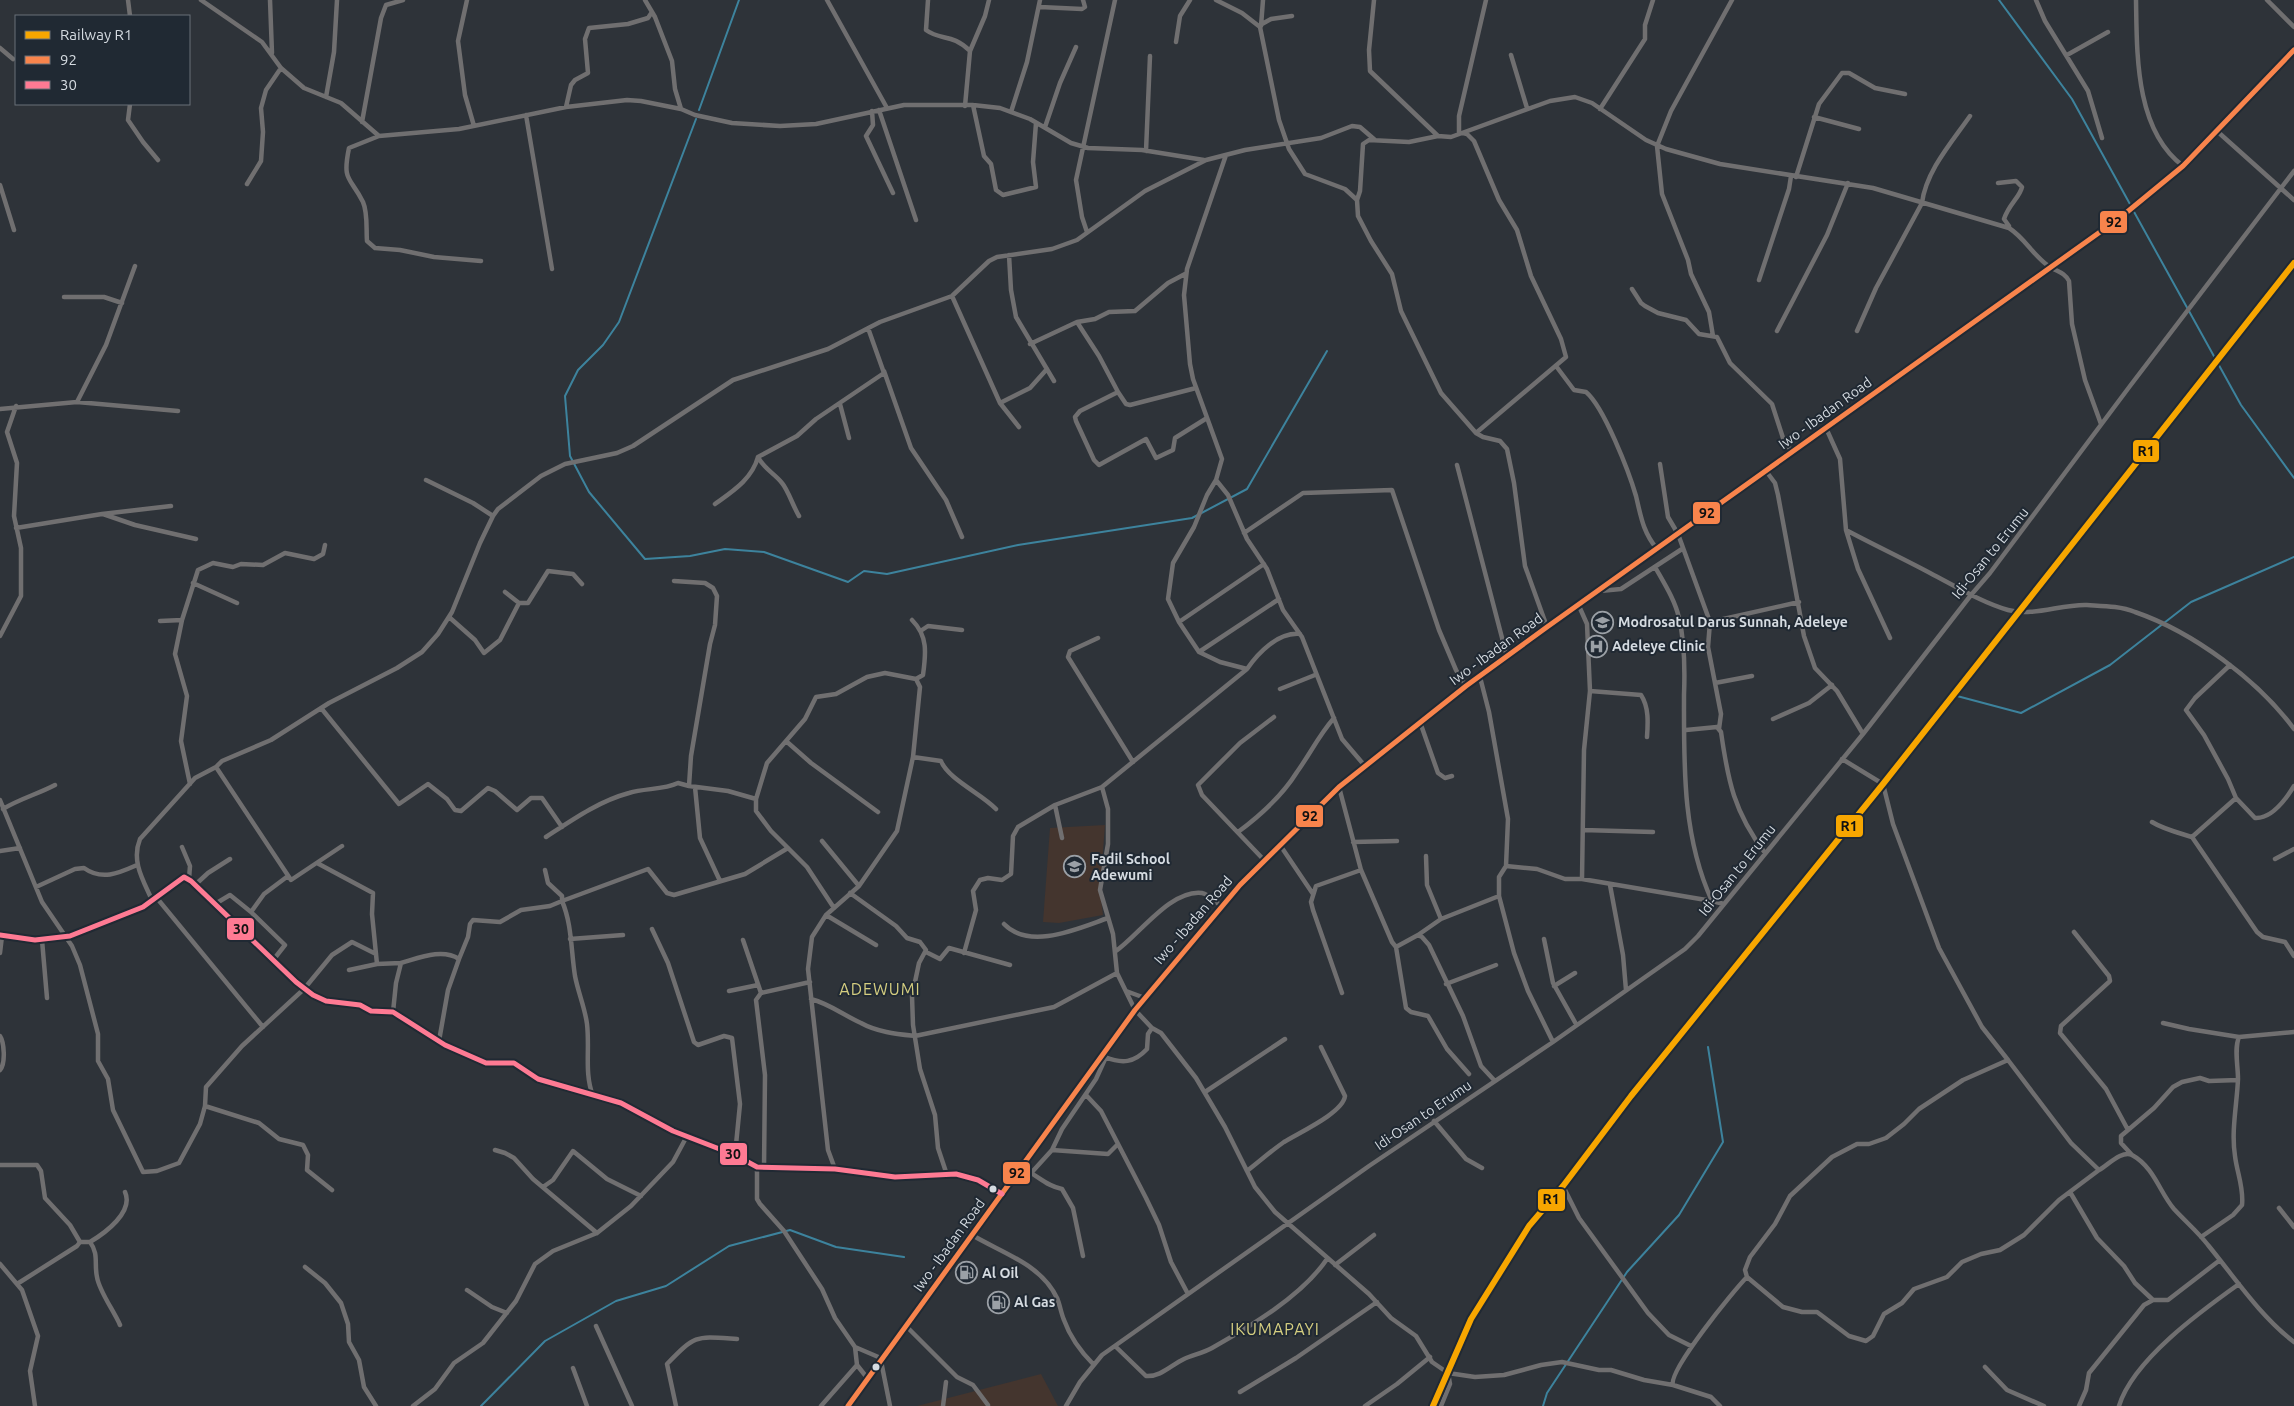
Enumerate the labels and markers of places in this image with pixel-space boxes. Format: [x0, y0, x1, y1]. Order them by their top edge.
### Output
school or university icon: Modrosatul Darus Sunnah, Adeleye [1590, 610, 1614, 634]
place label: Modrosatul Darus Sunnah, Adeleye [1618, 614, 1848, 630]
hospital icon: Adeleye Clinic [1584, 634, 1608, 658]
place label: Adeleye Clinic [1612, 638, 1705, 654]
place label: Fadil School Adewumi [1091, 851, 1170, 883]
school or university icon: Fadil School Adewumi [1063, 855, 1087, 879]
unlabelled marker [988, 1184, 998, 1194]
fuel station icon: Al Oil [954, 1261, 978, 1285]
place label: Al Oil [982, 1265, 1019, 1281]
fuel station icon: Al Gas [986, 1290, 1010, 1314]
place label: Al Gas [1014, 1294, 1056, 1310]
unlabelled marker [871, 1362, 881, 1372]

